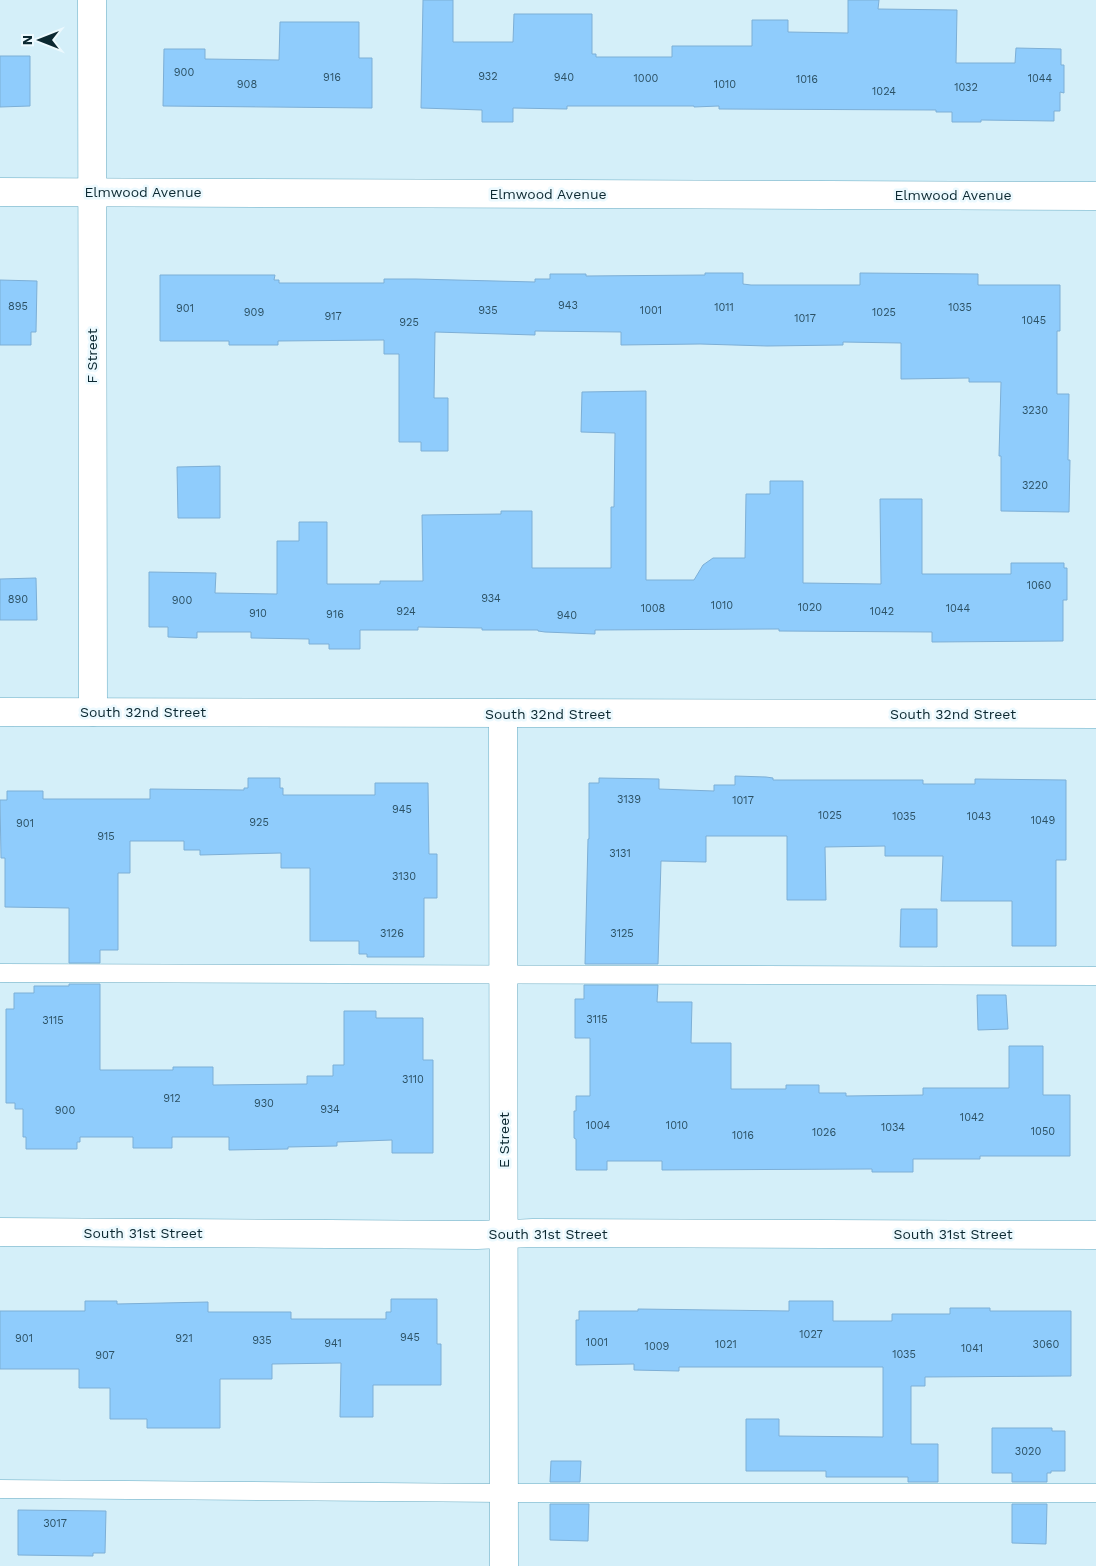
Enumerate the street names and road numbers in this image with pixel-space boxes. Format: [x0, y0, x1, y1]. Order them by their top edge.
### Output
street label: Elmwood Avenue [84, 184, 202, 200]
street label: Elmwood Avenue [489, 186, 607, 202]
street label: Elmwood Avenue [894, 187, 1012, 203]
street label: F Street [84, 328, 100, 384]
street label: South 32nd Street [80, 704, 206, 720]
street label: South 32nd Street [485, 706, 611, 722]
street label: South 32nd Street [890, 706, 1016, 722]
street label: E Street [496, 1112, 512, 1168]
street label: South 31st Street [83, 1225, 203, 1241]
street label: South 31st Street [488, 1226, 608, 1242]
street label: South 31st Street [893, 1226, 1013, 1242]

